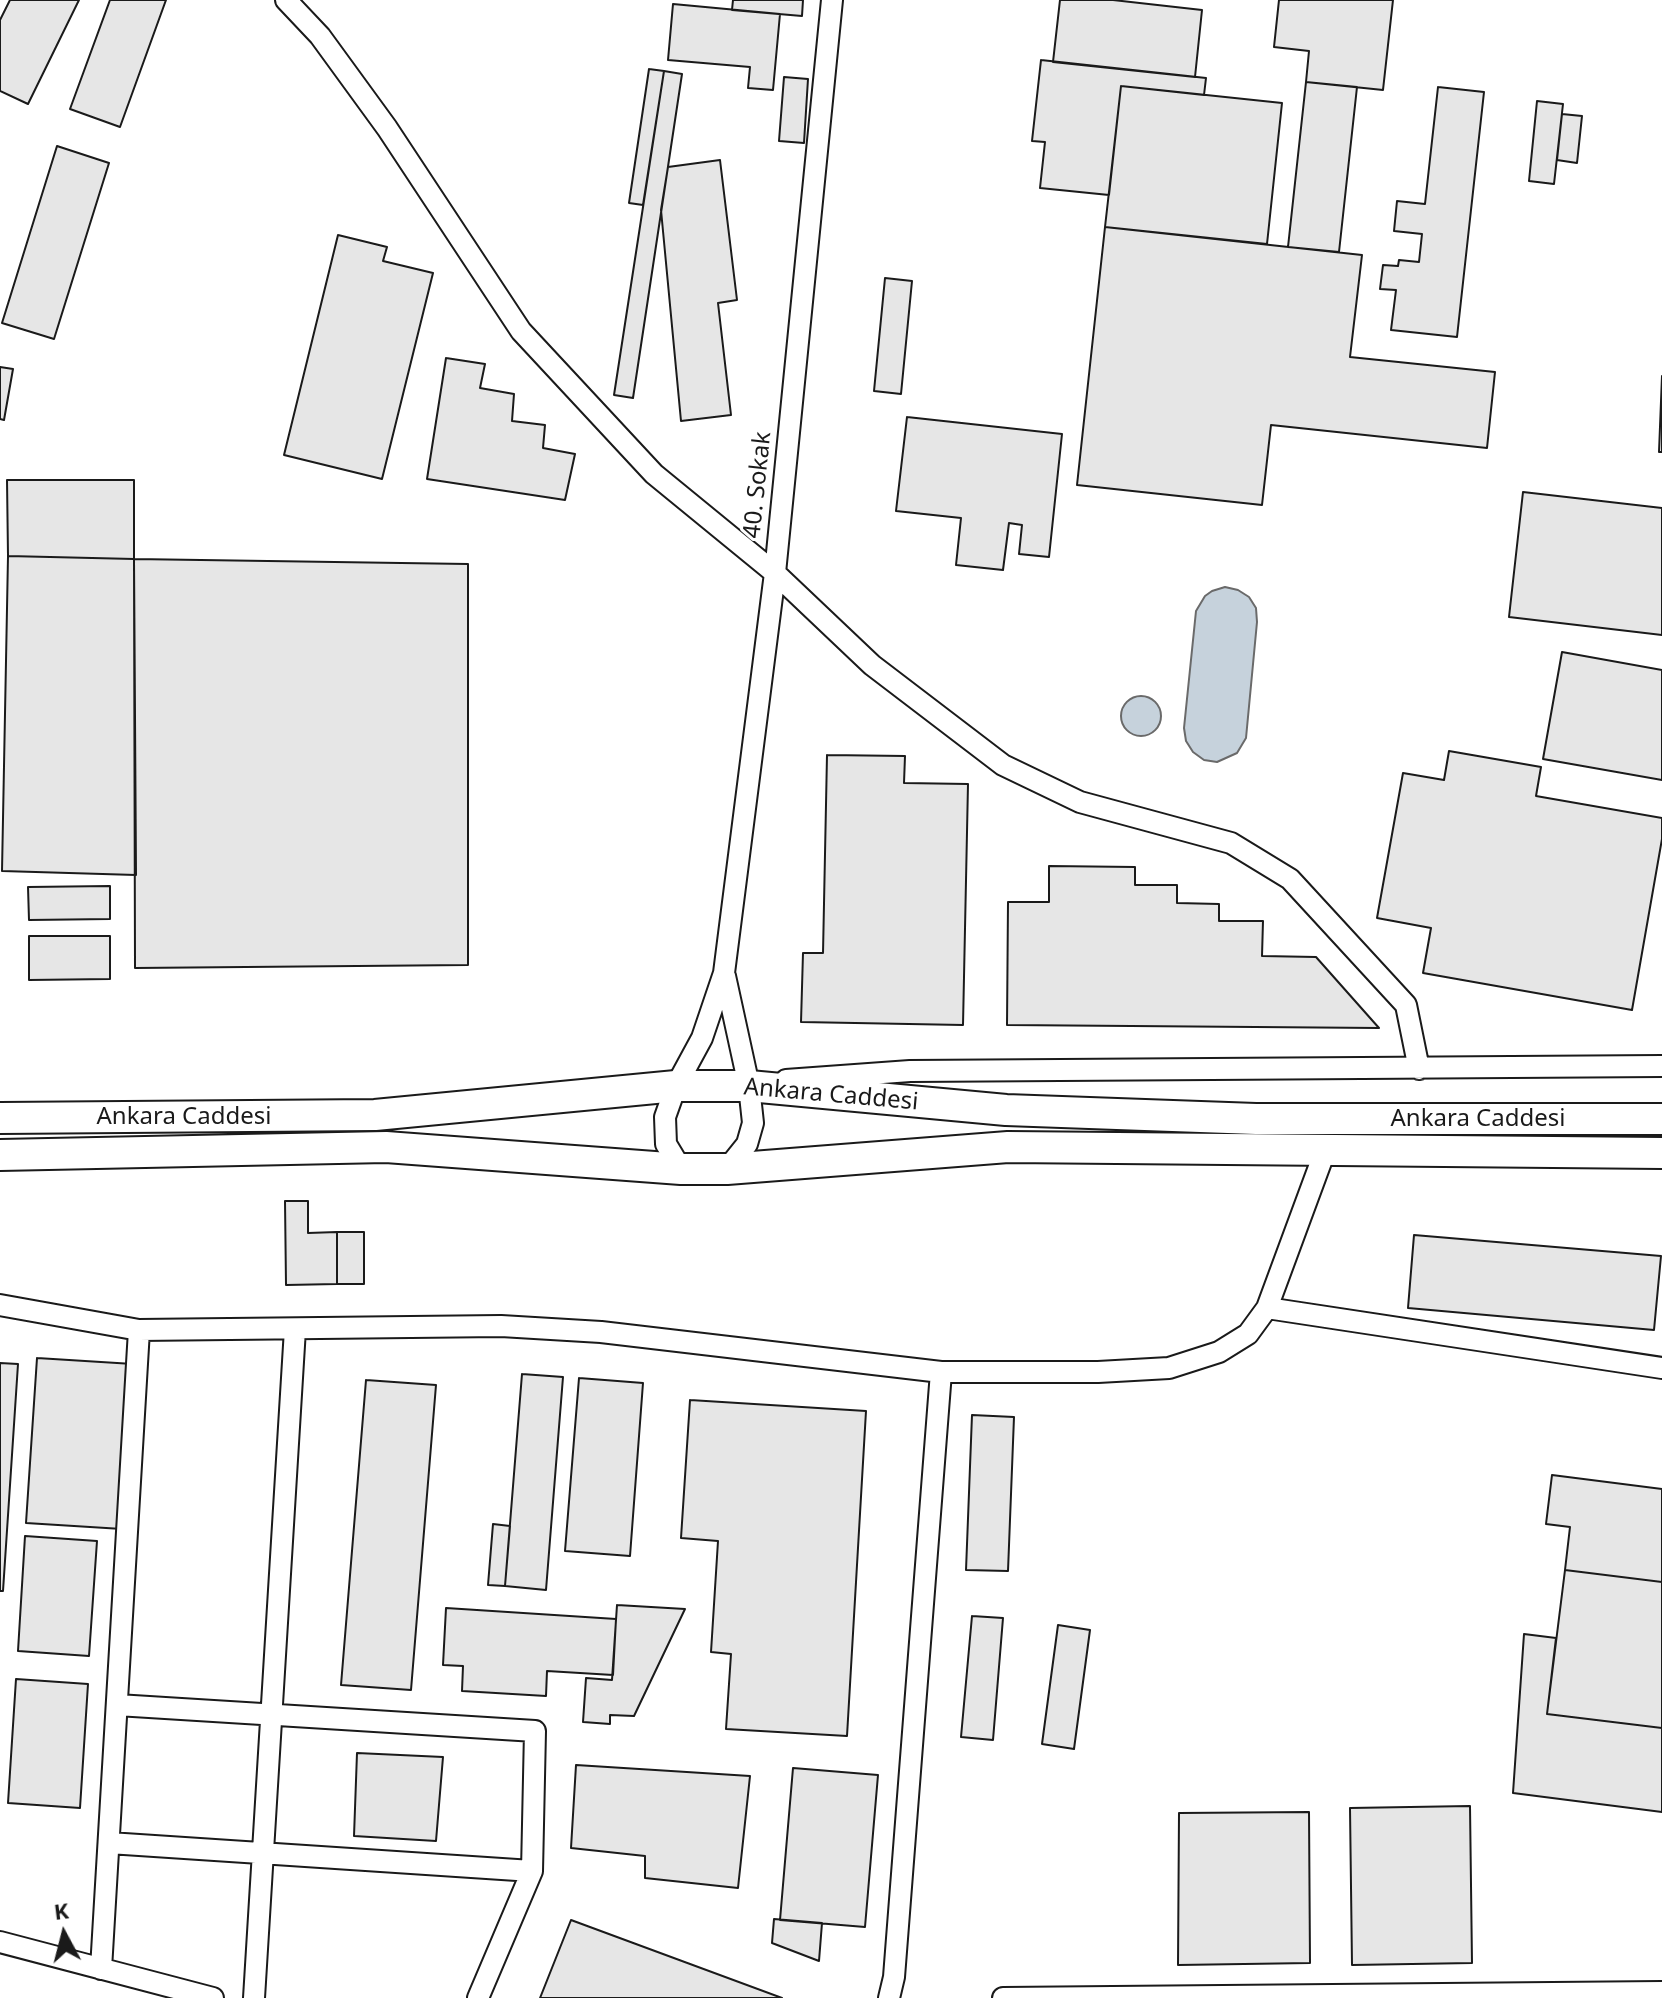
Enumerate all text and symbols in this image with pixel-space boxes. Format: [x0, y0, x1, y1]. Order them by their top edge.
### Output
street label: 40. Sokak [738, 430, 778, 540]
street label: Ankara Caddesi [743, 1073, 919, 1117]
street label: Ankara Caddesi [97, 1103, 271, 1131]
street label: Ankara Caddesi [1391, 1105, 1565, 1133]
north arrow [24, 1894, 104, 1974]
text: K [52, 1894, 70, 1926]

